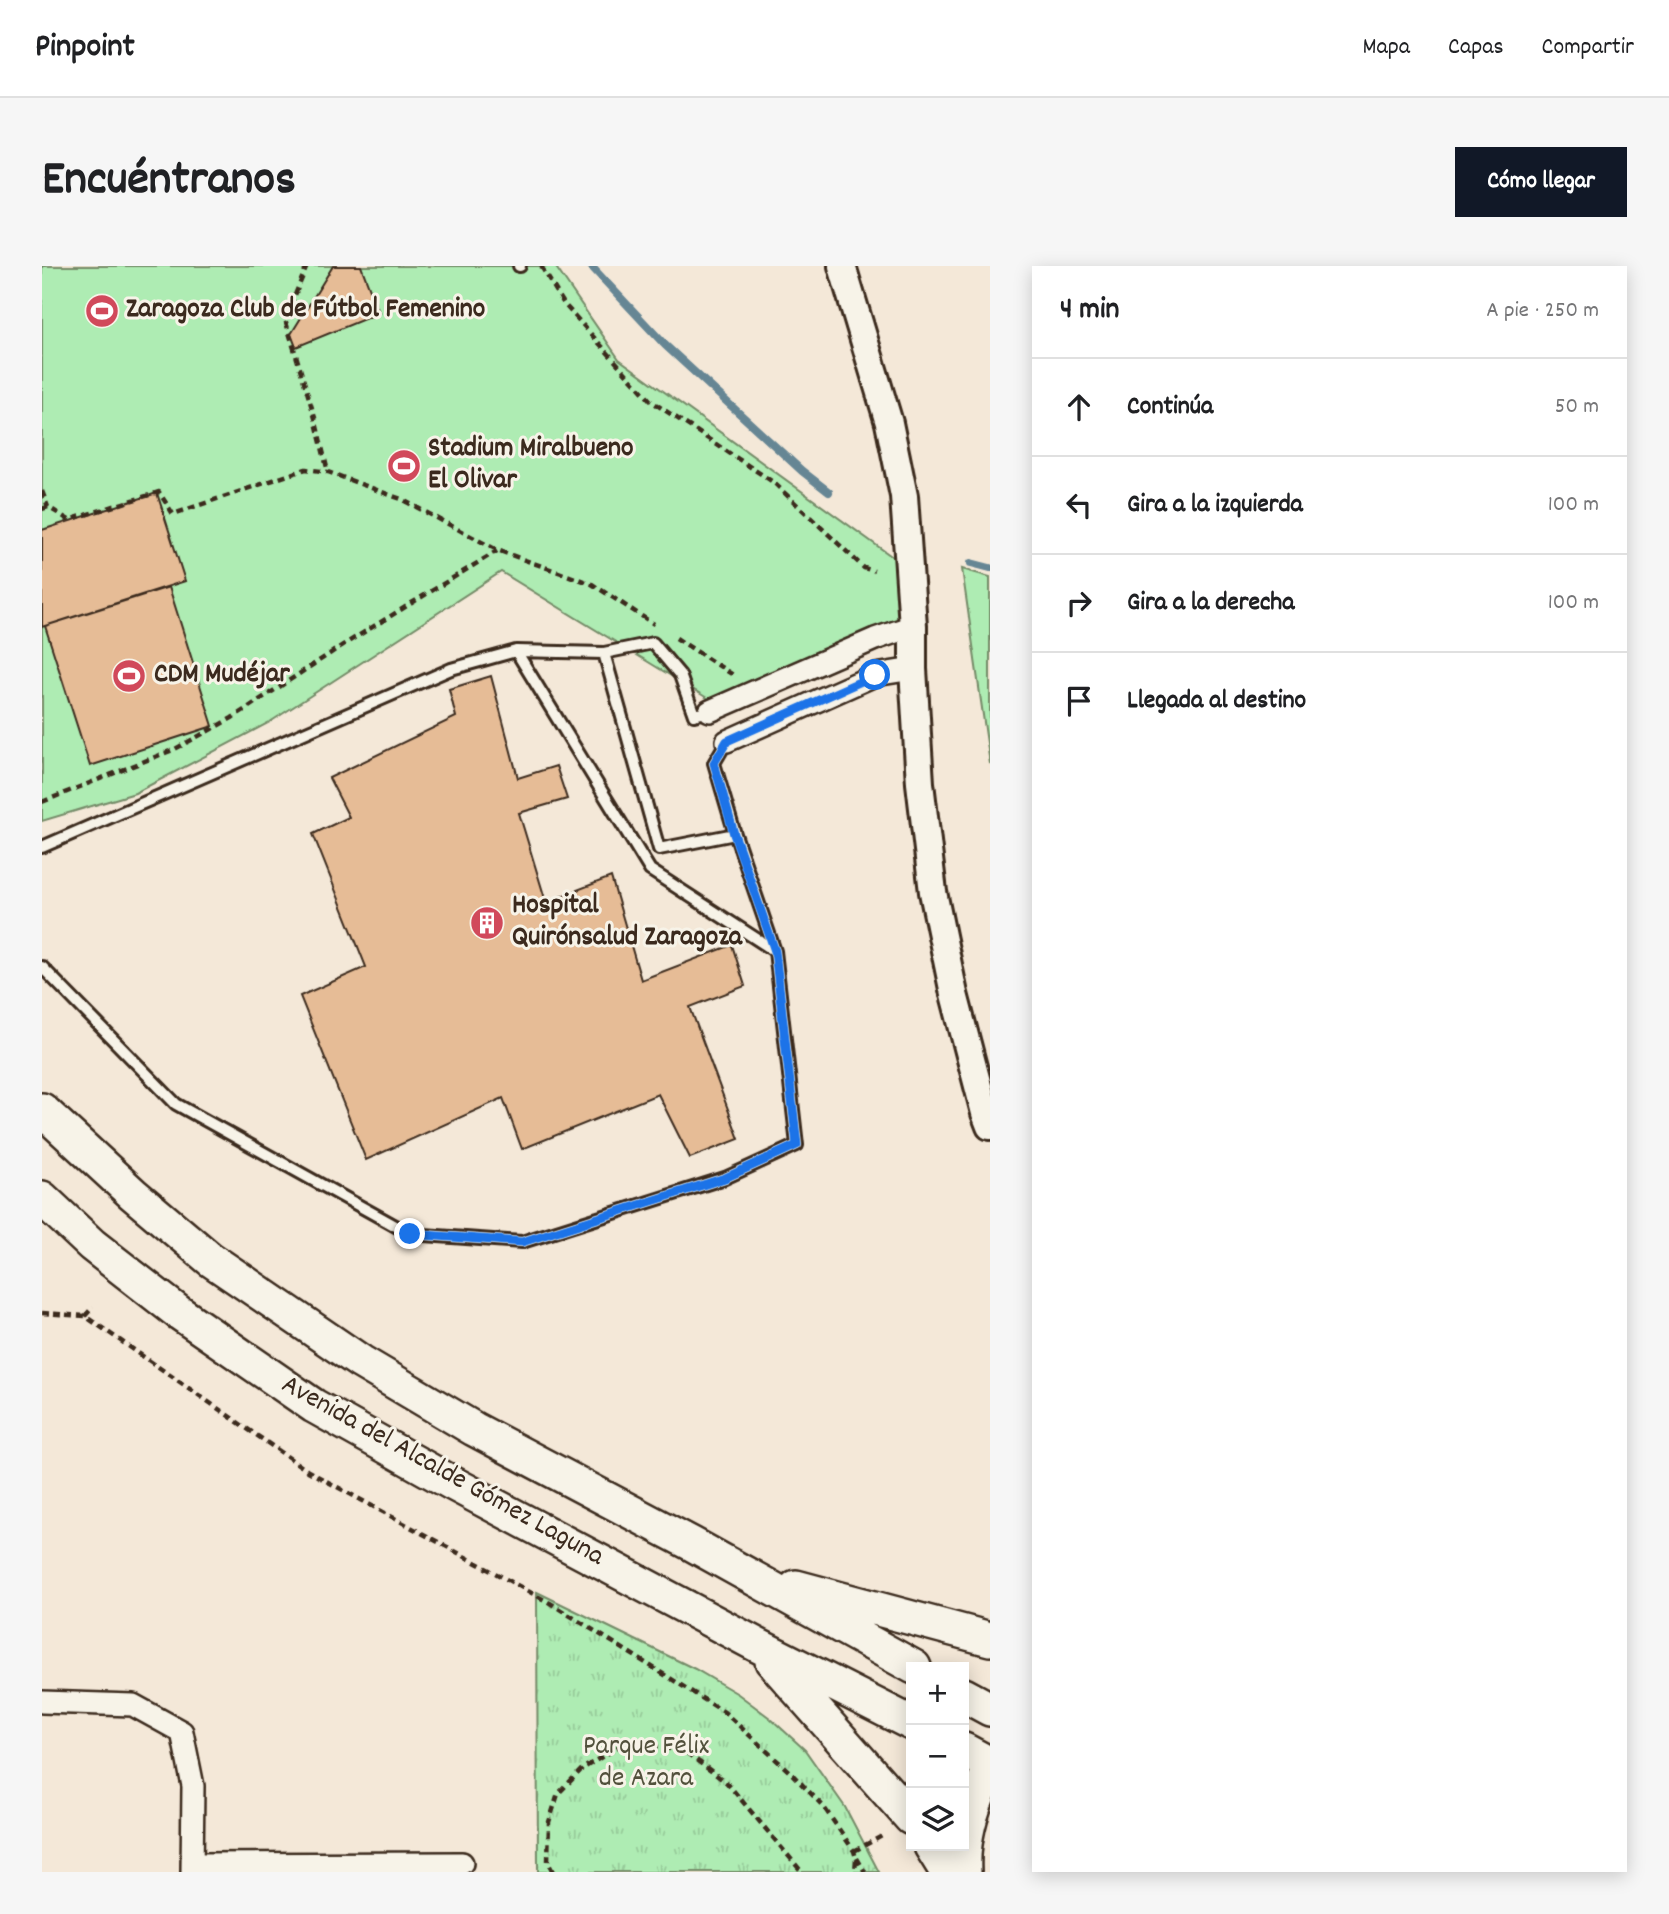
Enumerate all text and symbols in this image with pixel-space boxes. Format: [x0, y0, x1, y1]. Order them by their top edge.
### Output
text: Pinpoint [35, 25, 135, 72]
text: Mapa [1362, 31, 1410, 65]
text: Capas [1448, 31, 1504, 65]
text: Compartir [1542, 31, 1634, 65]
text: Encuéntranos [42, 147, 296, 217]
button: Cómo llegar [1455, 147, 1627, 217]
text: 4 min [1060, 290, 1119, 333]
place label: Zaragoza Club de Fútbol Femenino [126, 291, 485, 331]
sports icon: Zaragoza Club de Fútbol Femenino [83, 292, 121, 330]
text: A pie · 250 m [1486, 295, 1599, 328]
icon: ahead [1060, 388, 1098, 426]
text: Continúa [1127, 389, 1213, 426]
text: 50 m [1555, 391, 1599, 424]
place label: Stadium Miralbueno El Olivar [428, 430, 633, 502]
sports icon: Stadium Miralbueno El Olivar [385, 447, 423, 485]
icon: left [1060, 486, 1098, 524]
text: Gira a la izquierda [1127, 487, 1303, 524]
text: 100 m [1548, 489, 1599, 522]
icon: right [1060, 584, 1098, 622]
text: Gira a la derecha [1127, 585, 1294, 622]
text: 100 m [1548, 587, 1599, 620]
place label: CDM Mudéjar [154, 656, 290, 696]
sports icon: CDM Mudéjar [110, 657, 148, 695]
route start [859, 659, 890, 690]
icon: arrive [1060, 682, 1098, 720]
text: Llegada al destino [1127, 683, 1306, 720]
place label: Hospital Quirónsalud Zaragoza [512, 887, 743, 959]
building icon: Hospital Quirónsalud Zaragoza [468, 904, 506, 942]
route end [394, 1218, 425, 1249]
street label: Avenida del Alcalde Gómez Laguna [273, 1366, 611, 1578]
map controls [906, 1662, 969, 1851]
button: + [906, 1662, 969, 1725]
button: − [906, 1725, 969, 1788]
park label: Parque Félix de Azara [583, 1728, 709, 1800]
button: layers [906, 1788, 969, 1851]

